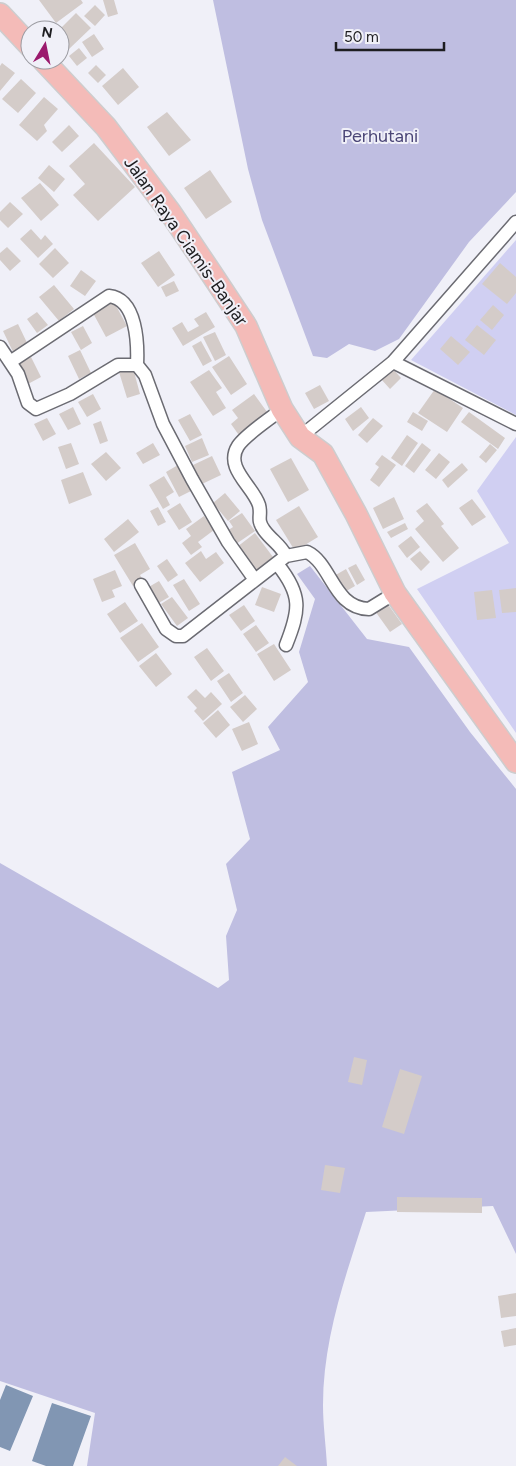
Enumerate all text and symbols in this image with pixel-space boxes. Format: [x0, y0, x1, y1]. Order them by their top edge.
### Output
north arrow [20, 20, 70, 70]
scale bar [336, 20, 444, 52]
text: N [40, 23, 54, 42]
text: 50 m [344, 28, 379, 46]
park label: Perhutani [342, 125, 418, 147]
street label: Jalan Raya Ciamis-Banjar [119, 152, 253, 330]

